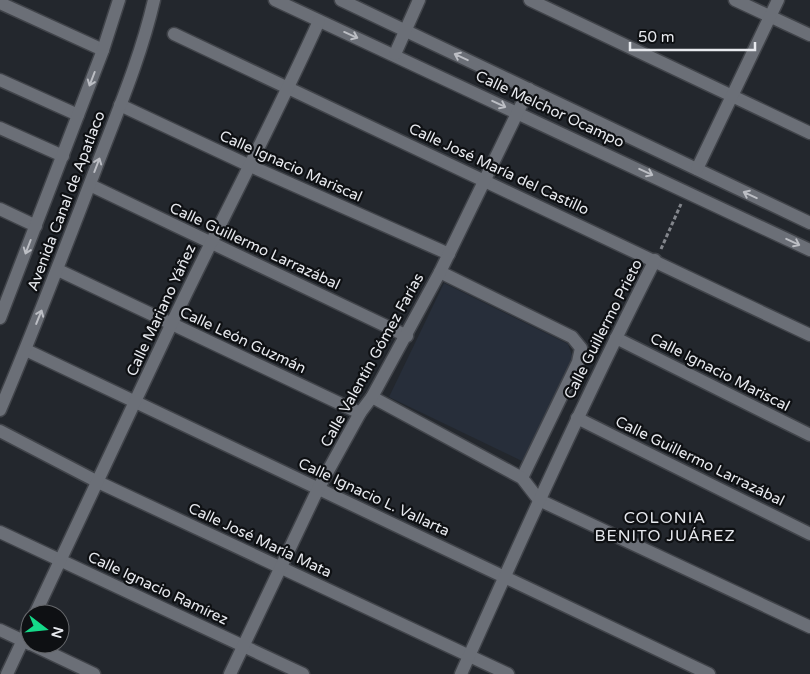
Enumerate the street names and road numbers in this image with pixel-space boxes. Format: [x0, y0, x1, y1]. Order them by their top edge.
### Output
street label: Calle Melchor Ocampo [473, 67, 627, 151]
street label: Avenida Canal de Apatlaco [23, 108, 109, 294]
street label: Calle José María del Castillo [406, 119, 592, 219]
street label: Calle Ignacio Mariscal [217, 126, 365, 206]
street label: Calle Guillermo Larrazábal [167, 199, 343, 293]
street label: Calle Mariano Yáñez [122, 241, 200, 379]
street label: Calle Guillermo Prieto [560, 256, 646, 402]
street label: Calle Valentín Gómez Farías [317, 270, 427, 450]
street label: Calle León Guzmán [177, 303, 309, 377]
street label: Calle Ignacio Mariscal [647, 329, 793, 415]
street label: Calle Guillermo Larrazábal [612, 412, 788, 510]
street label: Calle Ignacio L. Vallarta [296, 454, 452, 540]
street label: Calle José María Mata [185, 499, 335, 581]
street label: Calle Ignacio Ramírez [85, 548, 231, 628]

